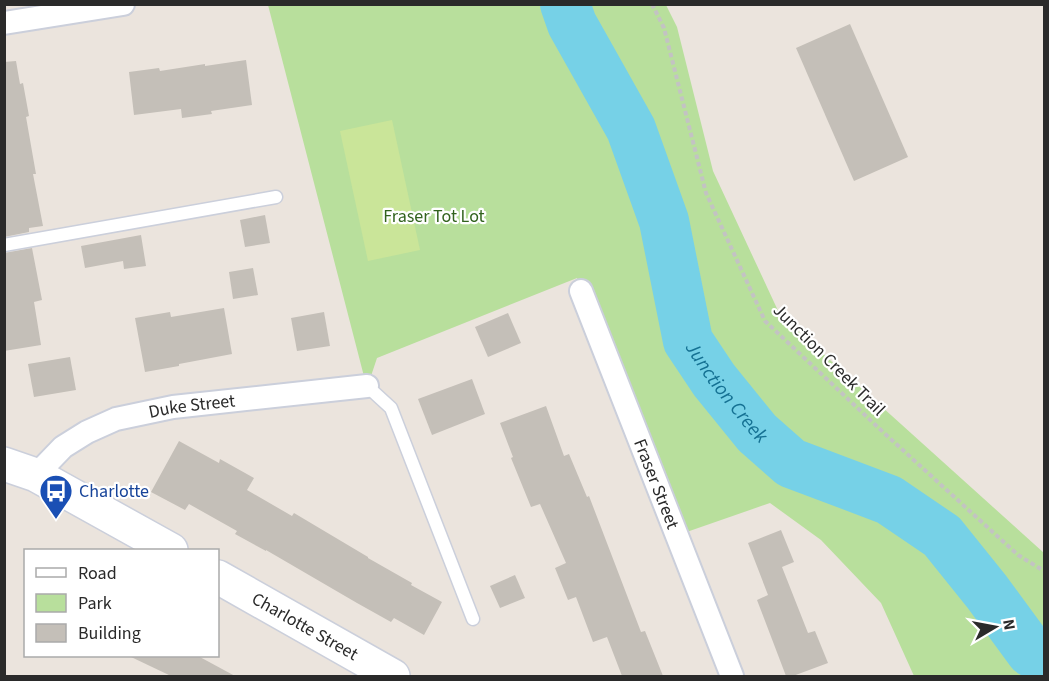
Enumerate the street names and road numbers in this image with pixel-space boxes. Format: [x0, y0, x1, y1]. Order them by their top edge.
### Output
street label: Junction Creek Trail [767, 298, 891, 422]
street label: Duke Street [146, 388, 236, 424]
street label: Fraser Street [628, 435, 686, 532]
street label: Charlotte Street [247, 586, 363, 666]

